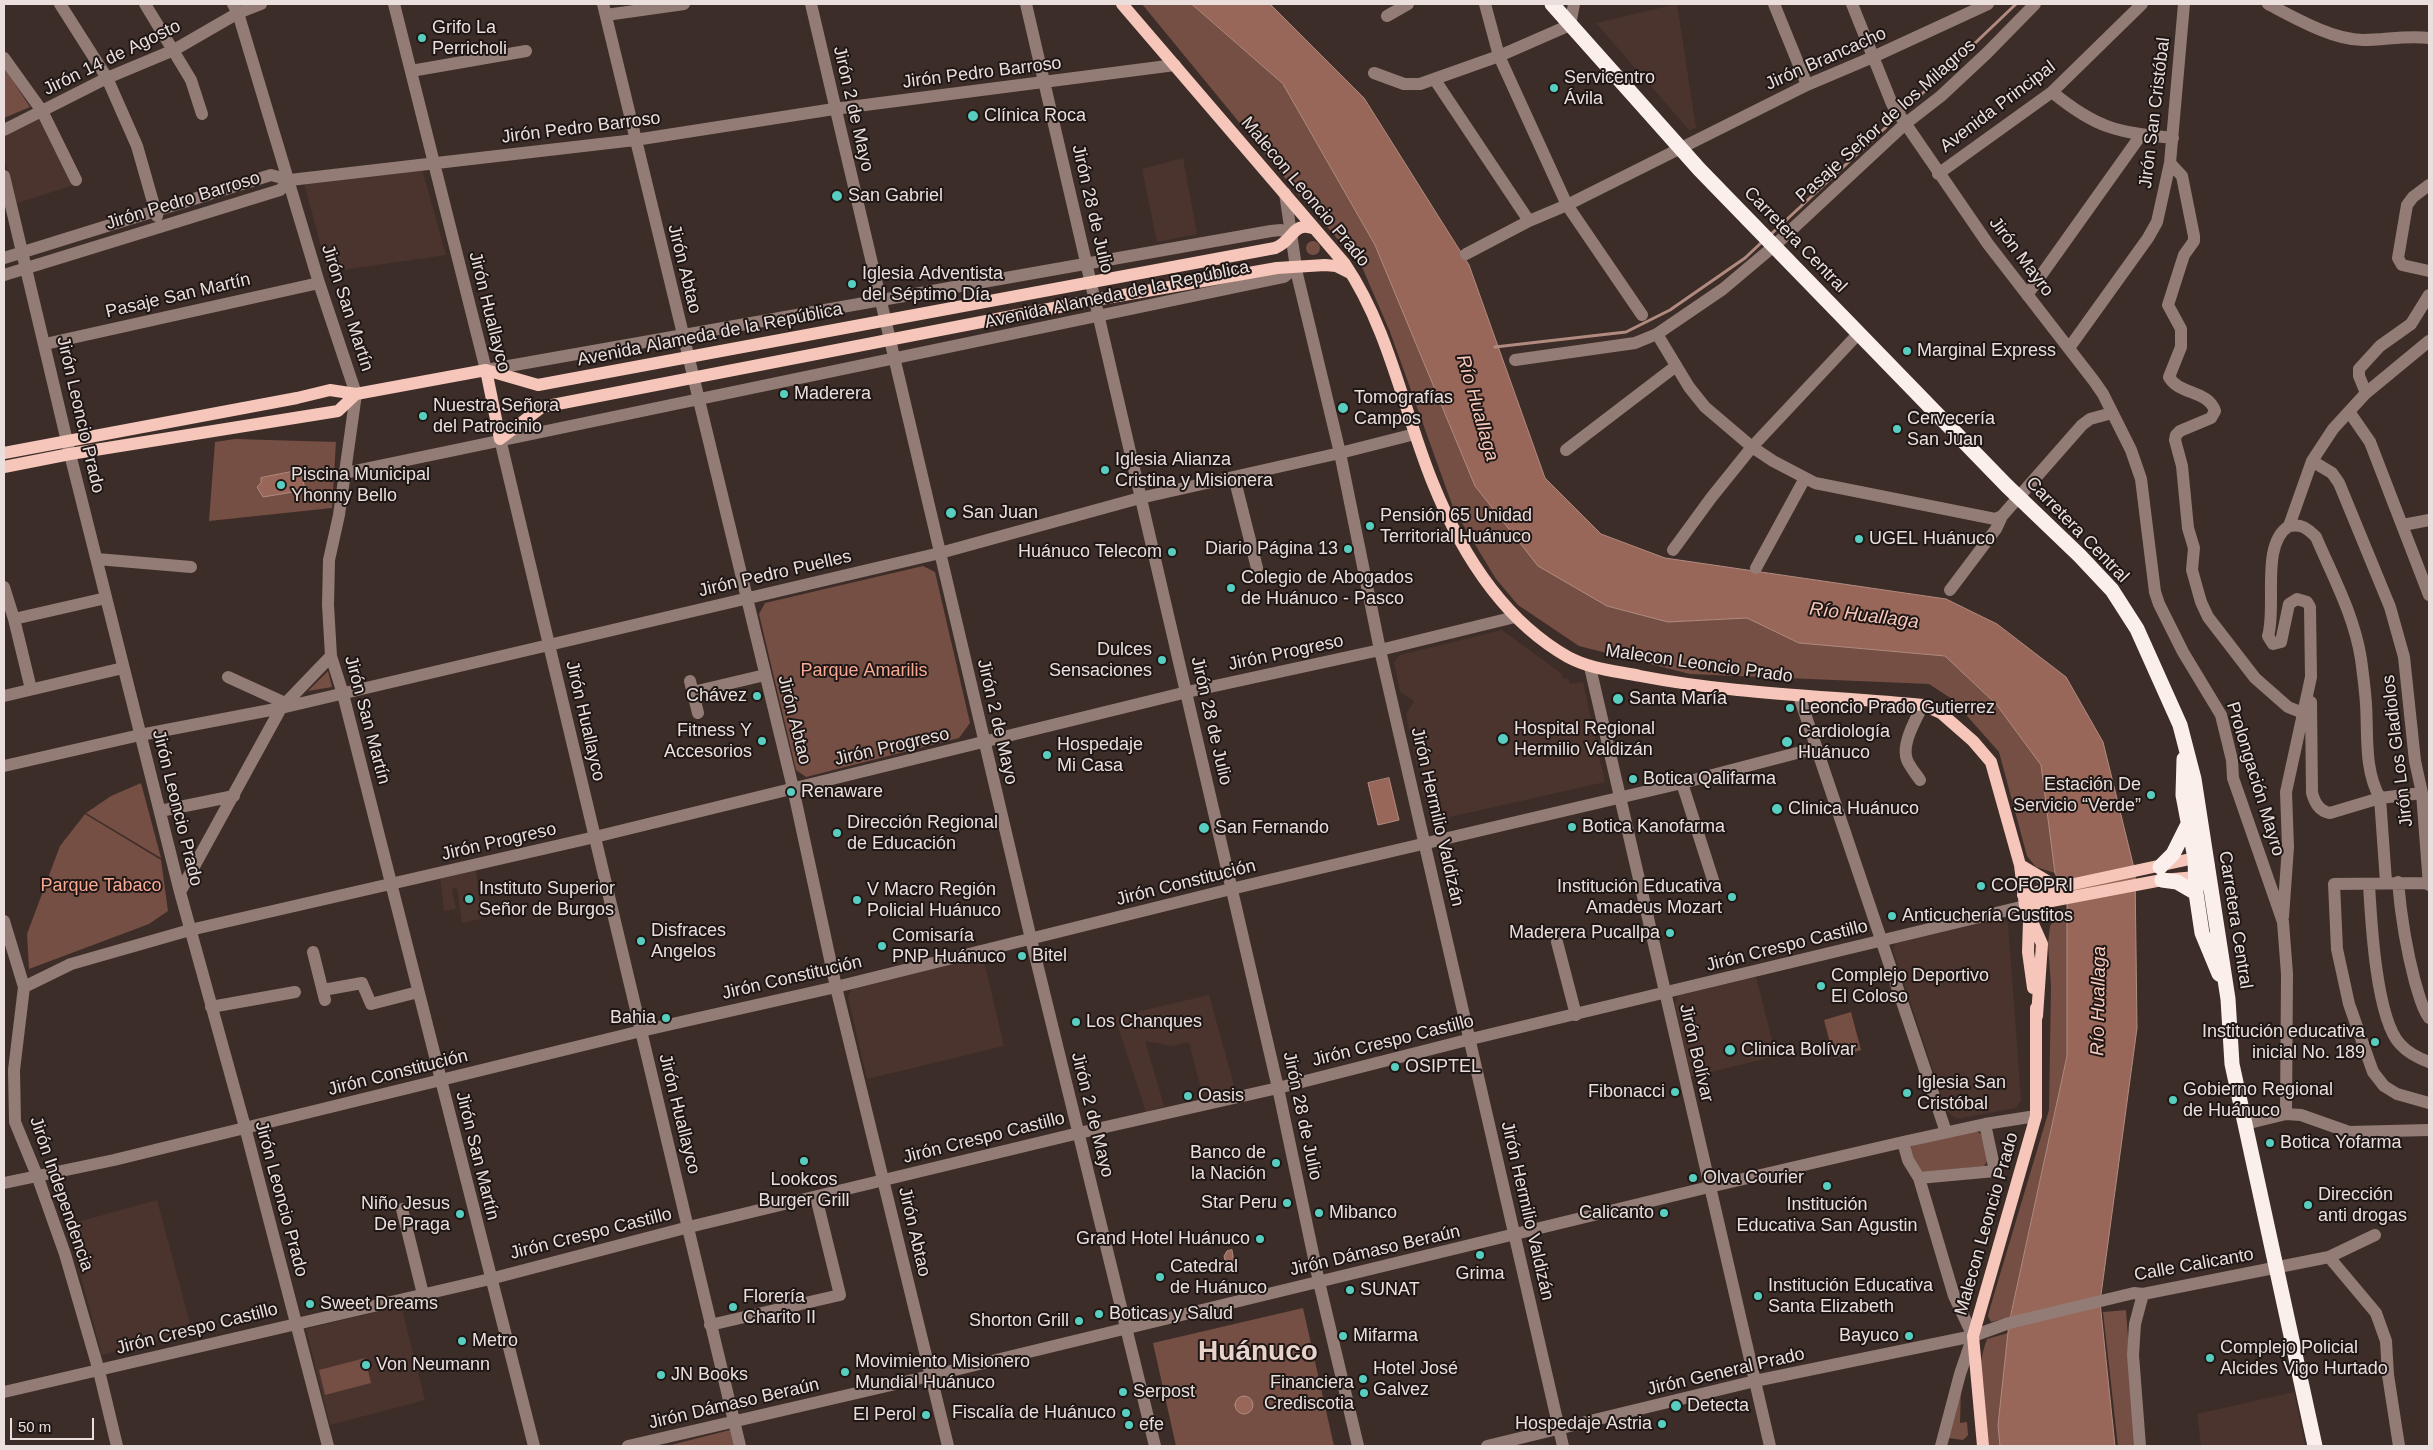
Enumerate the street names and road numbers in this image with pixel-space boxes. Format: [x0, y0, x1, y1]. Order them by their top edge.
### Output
street label: Jirón 14 de Agosto [40, 15, 184, 101]
street label: Jirón Brancacho [1762, 23, 1890, 95]
street label: Pasaje Señor de los Milagros [1792, 35, 1980, 207]
street label: Jirón San Cristóbal [2135, 36, 2175, 190]
street label: Jirón 2 de Mayo [828, 44, 878, 174]
street label: Jirón Pedro Barroso [901, 53, 1063, 93]
street label: Avenida Principal [1936, 57, 2060, 157]
street label: Jirón Pedro Barroso [500, 108, 662, 148]
street label: Malecon Leoncio Prado [1236, 113, 1374, 271]
street label: Jirón 28 de Julio [1067, 143, 1117, 275]
street label: Jirón Pedro Barroso [103, 167, 263, 235]
street label: Carretera Central [1739, 182, 1851, 298]
street label: Jirón Mayro [1984, 213, 2058, 301]
street label: Jirón Abtao [663, 222, 705, 316]
street label: Jirón San Martín [316, 242, 378, 374]
street label: Jirón Huallayco [464, 250, 514, 374]
street label: Avenida Alameda de la República [983, 256, 1251, 334]
street label: Pasaje San Martín [103, 269, 253, 323]
street label: Avenida Alameda de la República [575, 299, 845, 371]
street label: Jirón Leoncio Prado [51, 335, 109, 495]
street label: Carretera Central [2021, 472, 2133, 588]
street label: Jirón Pedro Puelles [697, 546, 853, 602]
street label: Jirón Progreso [1227, 630, 1345, 676]
street label: Malecon Leoncio Prado [1604, 640, 1794, 688]
street label: Jirón San Martín [339, 653, 395, 787]
street label: Jirón 28 de Julio [1186, 655, 1236, 787]
street label: Jirón 2 de Mayo [972, 657, 1022, 787]
street label: Jirón Huallayco [561, 659, 609, 783]
street label: Jirón Abtao [773, 673, 815, 767]
street label: Jirón Los Gladiolos [2378, 674, 2418, 828]
street label: Prolongación Mayro [2221, 699, 2289, 859]
street label: Jirón Progreso [833, 723, 951, 771]
street label: Jirón Hermilio Valdizán [1406, 726, 1468, 908]
street label: Jirón Leoncio Prado [147, 728, 207, 888]
street label: Jirón Progreso [440, 818, 558, 866]
street label: Carretera Central [2213, 850, 2257, 990]
street label: Jirón Constitución [1114, 855, 1258, 911]
street label: Jirón Crespo Castillo [1704, 915, 1870, 977]
street label: Jirón Constitución [720, 951, 864, 1005]
street label: Jirón Bolívar [1674, 1002, 1718, 1104]
street label: Jirón Crespo Castillo [1310, 1010, 1476, 1072]
street label: Jirón Constitución [326, 1045, 470, 1101]
street label: Jirón 2 de Mayo [1066, 1050, 1118, 1180]
street label: Jirón 28 de Julio [1278, 1050, 1326, 1182]
street label: Jirón Huallayco [654, 1052, 704, 1176]
street label: Jirón San Martín [451, 1089, 503, 1223]
street label: Jirón Crespo Castillo [901, 1107, 1067, 1169]
street label: Jirón Independencia [24, 1114, 98, 1274]
street label: Jirón Leoncio Prado [250, 1119, 312, 1279]
street label: Jirón Hermilio Valdizán [1496, 1120, 1558, 1302]
street label: Malecon Leoncio Prado [1951, 1130, 2023, 1318]
street label: Jirón Abtao [893, 1185, 935, 1279]
street label: Jirón Crespo Castillo [508, 1203, 674, 1265]
street label: Jirón Dámaso Beraún [1288, 1221, 1462, 1281]
street label: Calle Calicanto [2133, 1244, 2255, 1286]
street label: Jirón Crespo Castillo [114, 1298, 280, 1360]
street label: Jirón General Prado [1645, 1343, 1807, 1401]
street label: Jirón Dámaso Beraún [647, 1374, 821, 1434]

